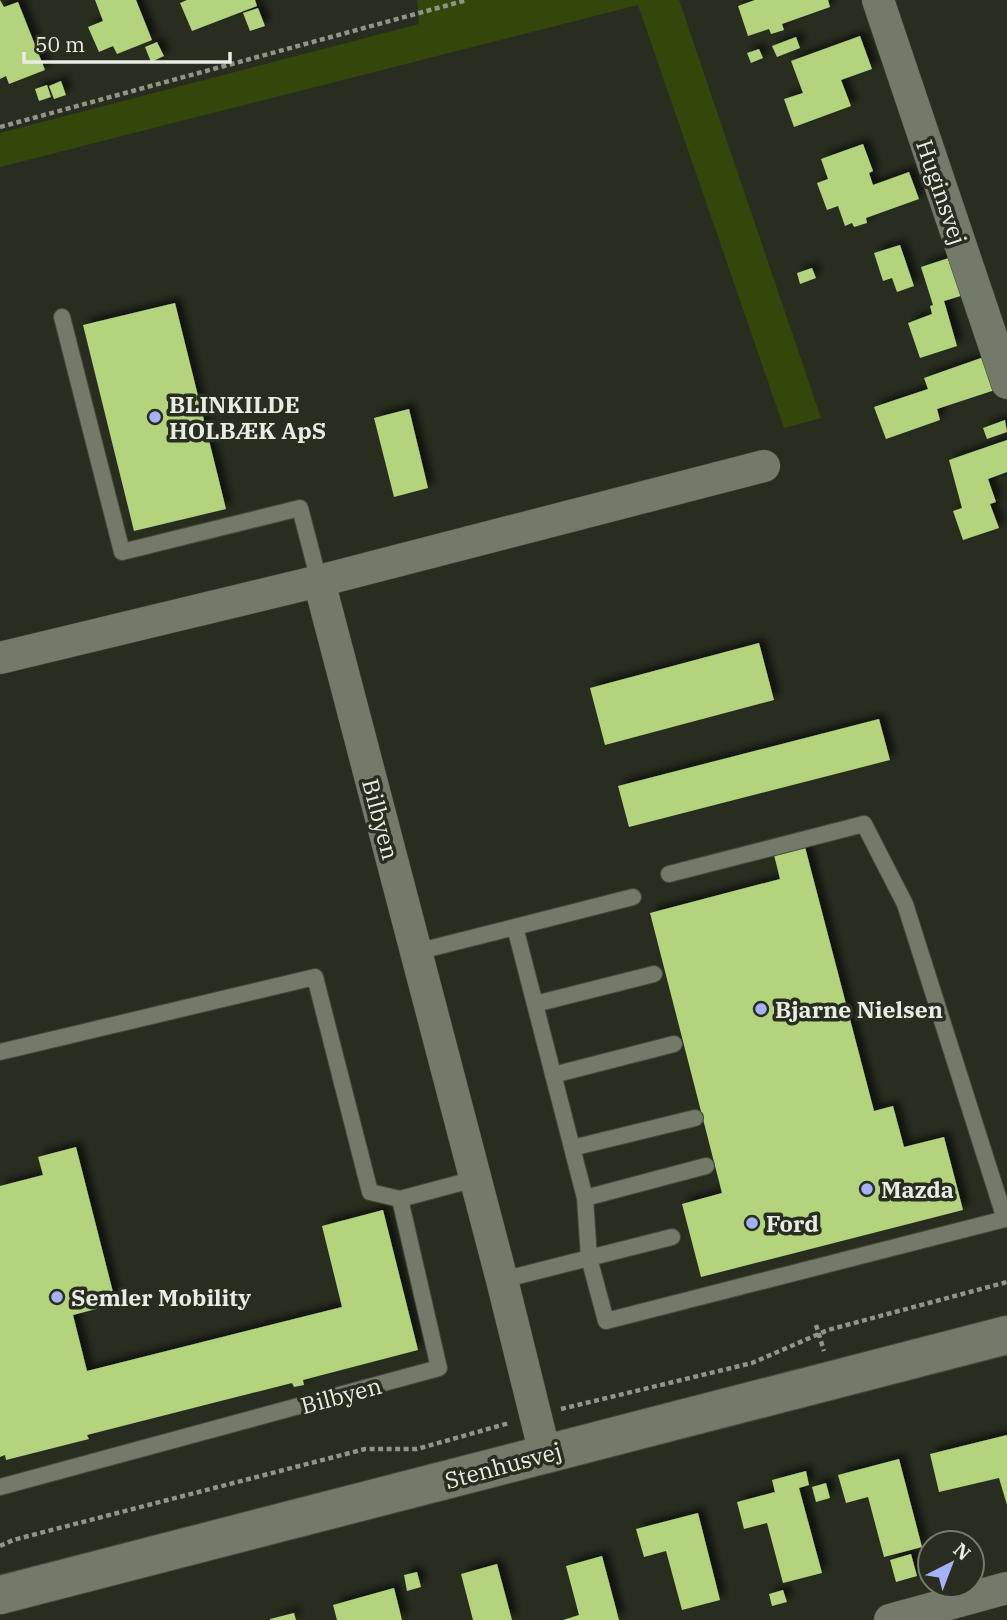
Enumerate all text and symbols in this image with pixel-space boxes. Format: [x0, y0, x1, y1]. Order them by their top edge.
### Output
scale bar [24, 21, 231, 65]
text: 50 m [35, 30, 85, 58]
street label: Huginsvej [910, 135, 974, 249]
place label: BLINKILDE HOLBÆK ApS [169, 389, 326, 445]
marker: BLINKILDE HOLBÆK ApS [147, 409, 163, 425]
street label: Bilbyen [356, 775, 406, 863]
place label: Bjarne Nielsen [775, 994, 943, 1024]
marker: Bjarne Nielsen [753, 1001, 769, 1017]
place label: Mazda [881, 1174, 954, 1204]
marker: Mazda [859, 1181, 875, 1197]
place label: Ford [766, 1208, 819, 1238]
marker: Ford [744, 1215, 760, 1231]
place label: Semler Mobility [71, 1282, 251, 1312]
marker: Semler Mobility [49, 1289, 65, 1305]
street label: Bilbyen [297, 1370, 385, 1420]
street label: Stenhusvej [441, 1435, 565, 1495]
north arrow [916, 1529, 986, 1599]
text: N [949, 1537, 976, 1565]

